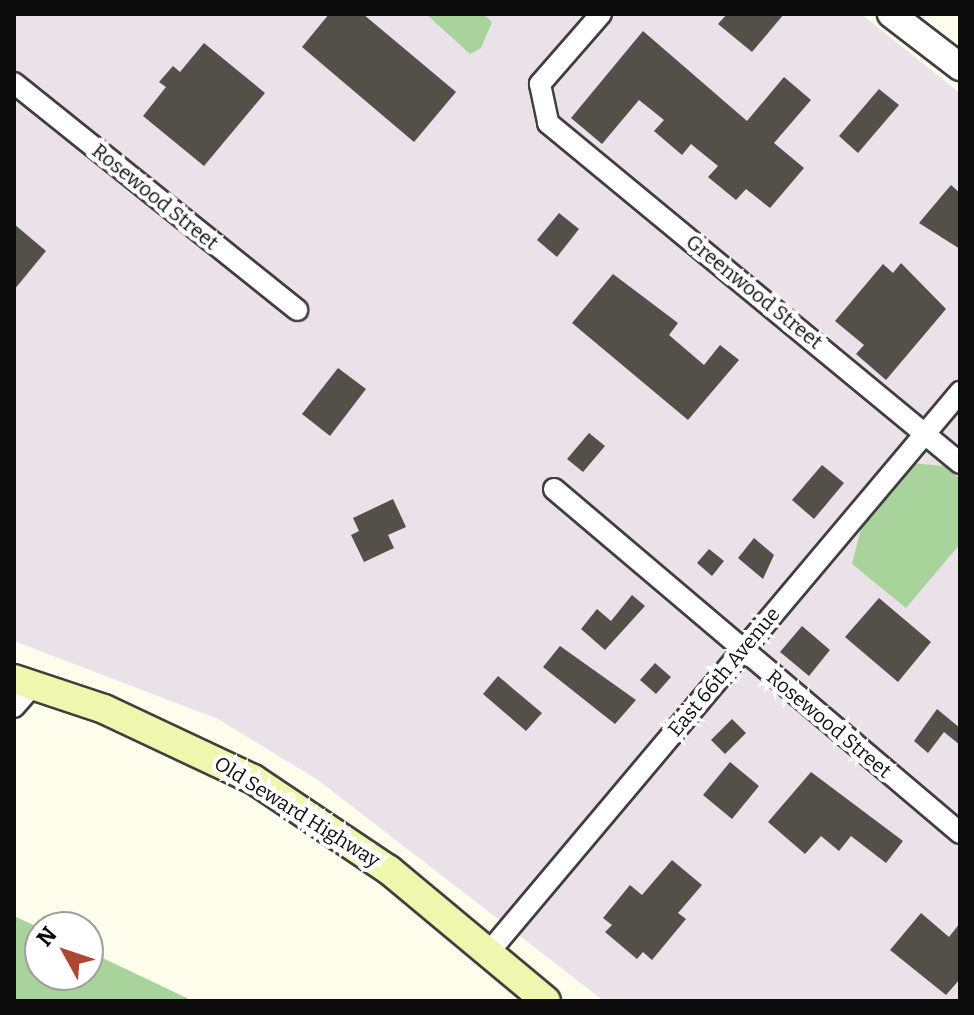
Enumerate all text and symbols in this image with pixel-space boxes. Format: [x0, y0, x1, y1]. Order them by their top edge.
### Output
street label: Rosewood Street [87, 139, 223, 255]
street label: Greenwood Street [681, 230, 827, 354]
street label: East 66th Avenue [663, 603, 785, 741]
street label: Rosewood Street [762, 665, 896, 783]
street label: Old Seward Highway [210, 751, 384, 873]
north arrow [24, 911, 104, 991]
text: N [31, 921, 63, 952]

